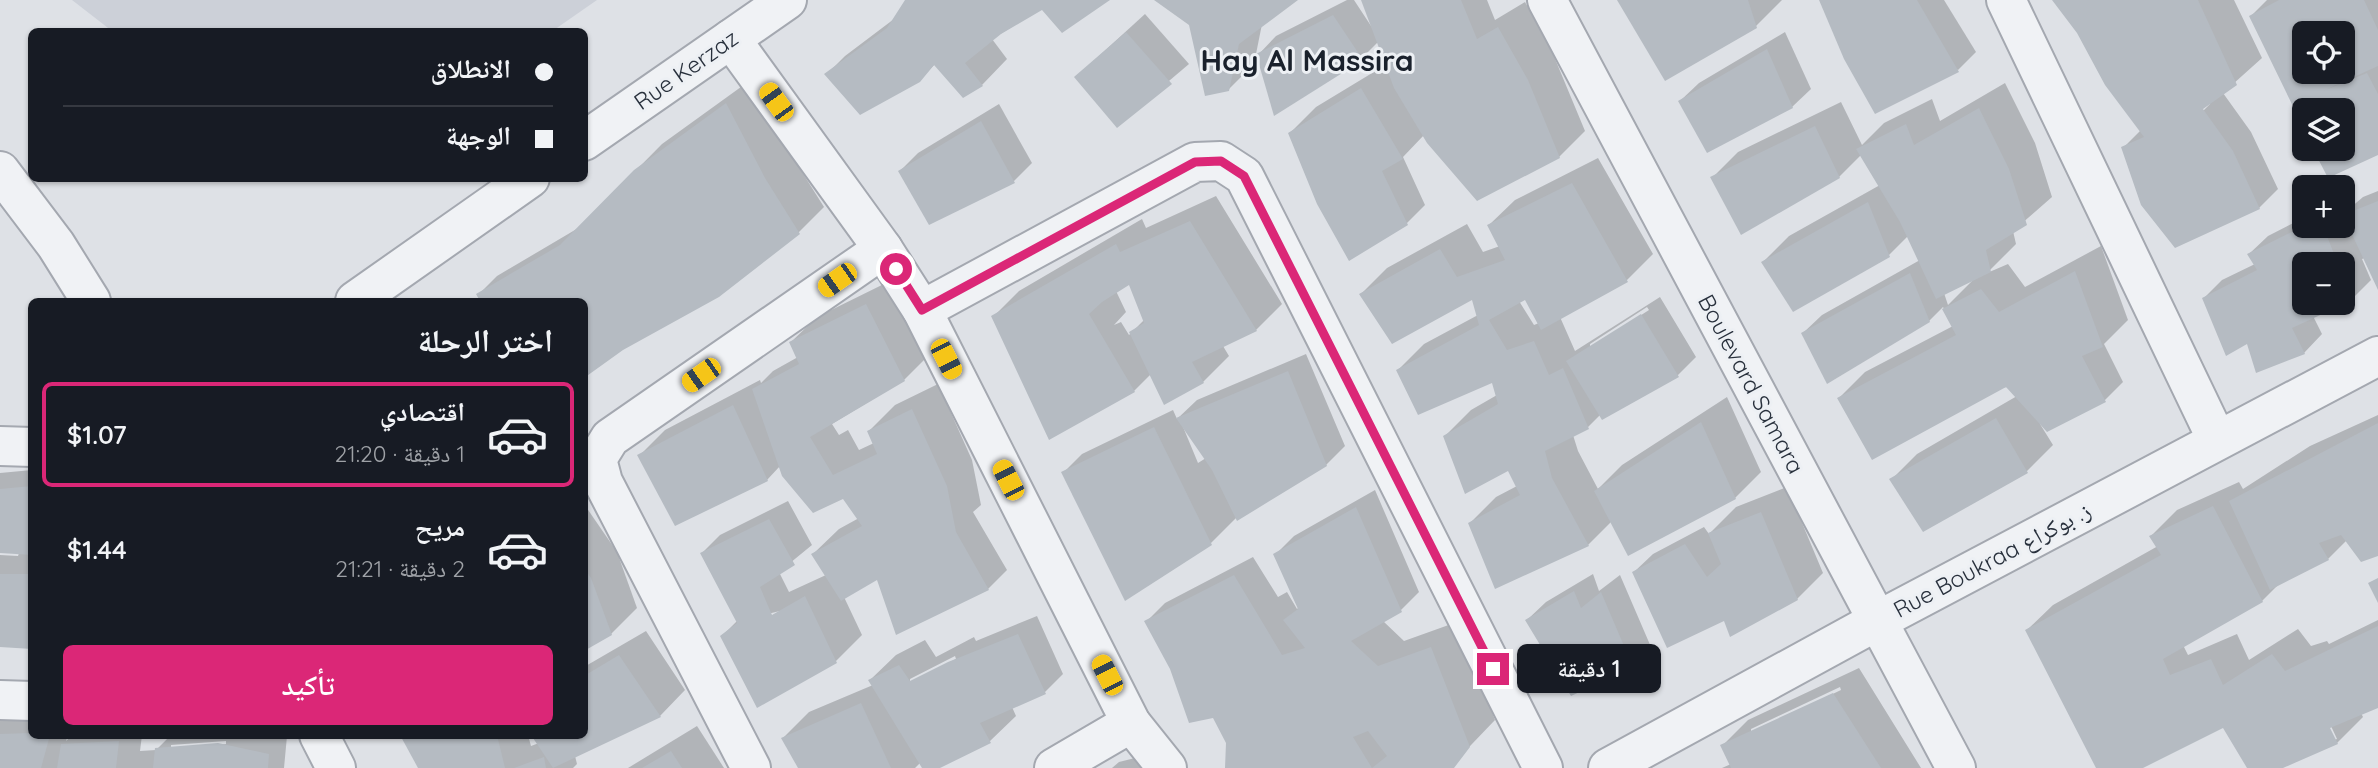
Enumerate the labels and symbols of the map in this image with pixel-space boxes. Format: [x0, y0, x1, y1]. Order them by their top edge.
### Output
street label: Rue Kerzaz [628, 23, 743, 116]
district label: Hay Al Massira [1201, 41, 1414, 79]
car [756, 79, 797, 125]
route start [880, 253, 912, 285]
car [814, 259, 861, 301]
street label: Boulevard Samara [1692, 289, 1811, 478]
car [928, 336, 965, 382]
car [678, 354, 725, 396]
car [990, 457, 1027, 503]
street label: Rue Boukraa ز. بوكراع [1888, 495, 2096, 625]
callout: 1 دقيقة [1518, 644, 1661, 694]
car [1089, 652, 1126, 698]
route end [1477, 653, 1509, 685]

